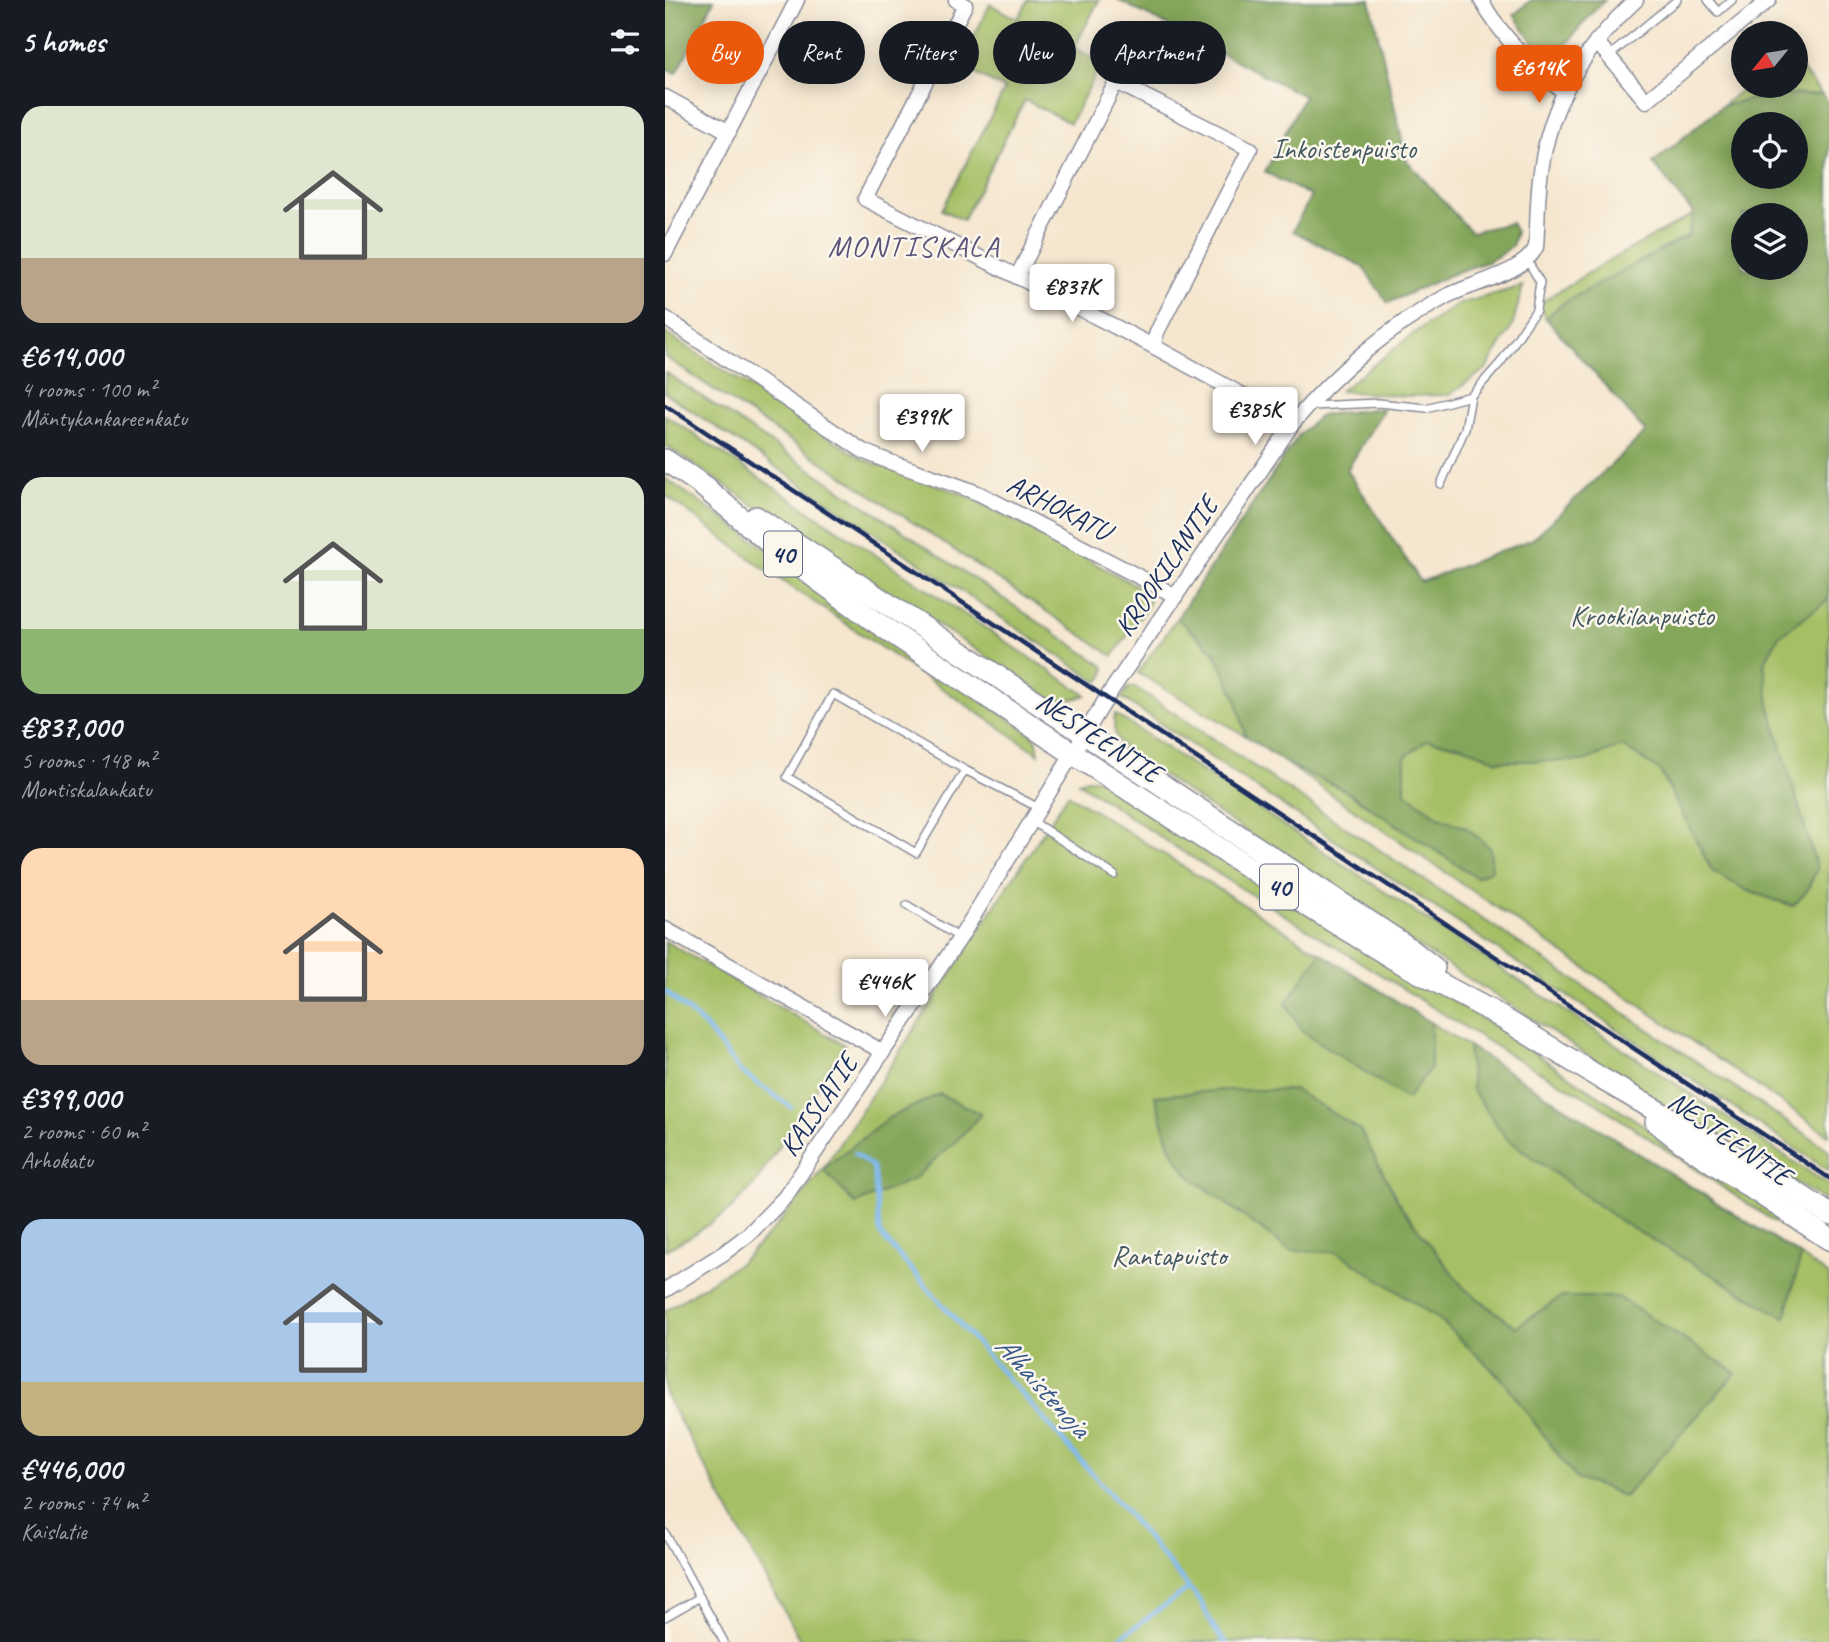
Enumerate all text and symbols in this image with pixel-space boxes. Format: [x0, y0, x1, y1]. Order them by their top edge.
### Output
chip: Buy [686, 21, 764, 84]
chip: Rent [778, 21, 865, 84]
chip: Filters [879, 21, 979, 84]
chip: New [993, 21, 1076, 84]
chip: Apartment [1090, 21, 1226, 84]
north arrow [1731, 21, 1808, 98]
map controls [1731, 21, 1808, 280]
text: 5 homes [21, 23, 105, 61]
icon: filters [606, 23, 644, 61]
pin: €614K [1490, 46, 1588, 105]
text: €614K [1512, 53, 1566, 82]
button: locate [1731, 112, 1808, 189]
park label: Inkoistenpuisto [1272, 131, 1418, 166]
icon: home [270, 152, 396, 278]
button: layers [1731, 203, 1808, 280]
district label: MONTISKALA [828, 227, 1000, 265]
pin: €837K [1023, 264, 1121, 324]
text: €837K [1046, 272, 1099, 301]
text: €614,000 [21, 337, 122, 375]
text: 4 rooms · 100 m² [21, 375, 156, 404]
pin: €385K [1206, 388, 1304, 447]
pin: €399K [873, 394, 971, 454]
text: €385K [1229, 395, 1281, 424]
text: €399K [896, 402, 948, 431]
text: Mäntykankareenkatu [21, 404, 187, 433]
street label: ARHOKATU [1001, 466, 1122, 550]
street label: KROOKILANTIE [1106, 486, 1228, 643]
icon: home [270, 523, 396, 649]
road number: 40 [764, 532, 802, 576]
park label: Krookilanpuisto [1570, 598, 1716, 633]
street label: NESTEENTIE [1030, 684, 1171, 792]
text: €837,000 [21, 708, 121, 746]
text: 5 rooms · 148 m² [21, 746, 156, 775]
text: Montiskalankatu [21, 775, 152, 804]
road number: 40 [1260, 864, 1298, 909]
icon: home [270, 894, 396, 1020]
pin: €446K [836, 960, 934, 1019]
text: €446K [858, 967, 912, 996]
street label: KAISLATIE [771, 1044, 867, 1163]
text: €399,000 [21, 1079, 121, 1117]
street label: NESTEENTIE [1662, 1083, 1801, 1195]
text: 2 rooms · 60 m² [21, 1117, 145, 1146]
text: Arhokatu [21, 1146, 93, 1175]
park label: Rantapuisto [1112, 1238, 1230, 1273]
icon: home [270, 1265, 396, 1391]
water label: Alhaistenoja [987, 1327, 1101, 1447]
text: €446,000 [21, 1450, 122, 1488]
text: 2 rooms · 74 m² [21, 1488, 145, 1517]
text: Kaislatie [21, 1517, 86, 1546]

